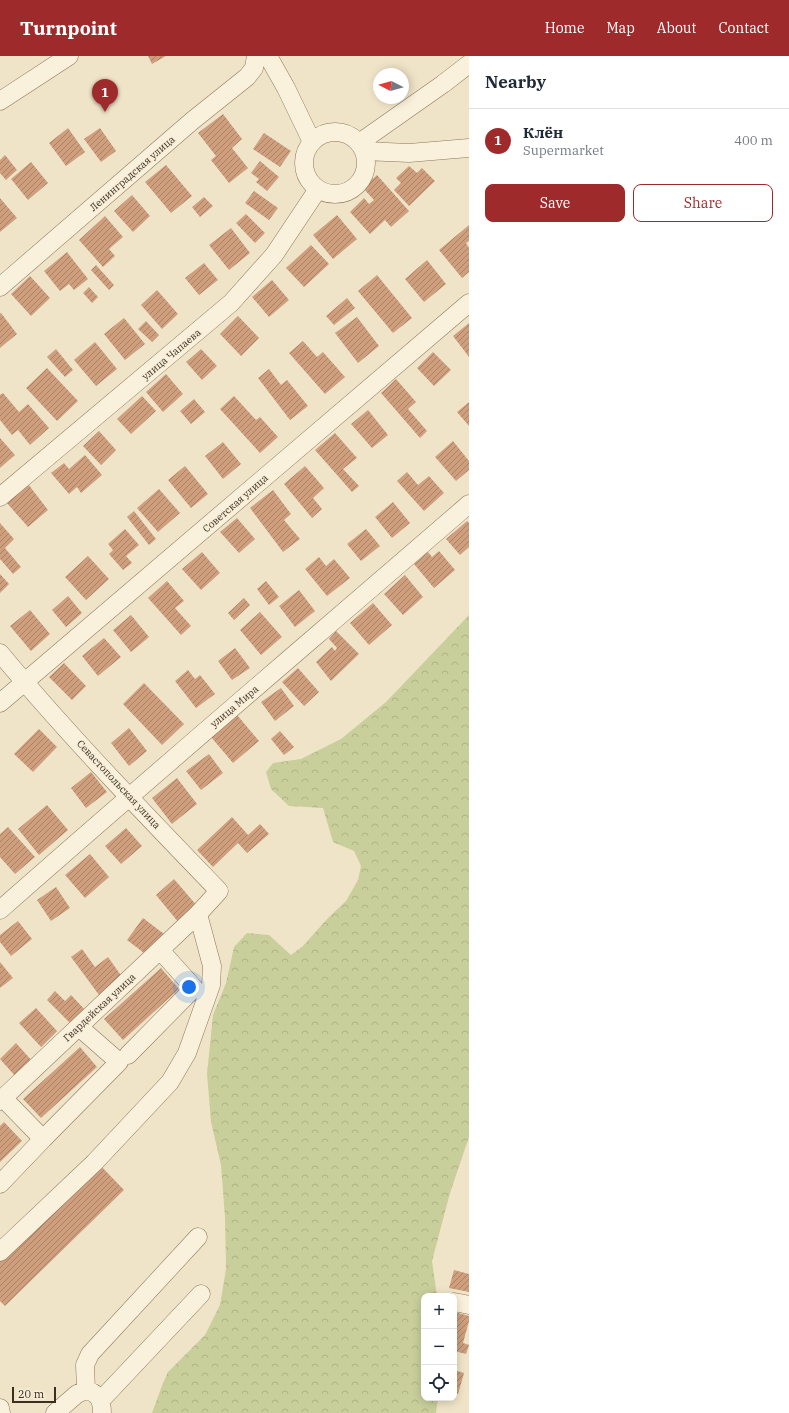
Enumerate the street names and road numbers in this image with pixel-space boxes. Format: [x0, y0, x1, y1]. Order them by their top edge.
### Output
street label: Ленинградская улица [87, 132, 178, 214]
street label: улица Чапаева [139, 326, 204, 383]
street label: Советская улица [200, 471, 271, 535]
street label: улица Мира [208, 682, 261, 730]
street label: Севастопольская улица [74, 737, 164, 832]
street label: Гвардейская улица [60, 970, 139, 1044]

